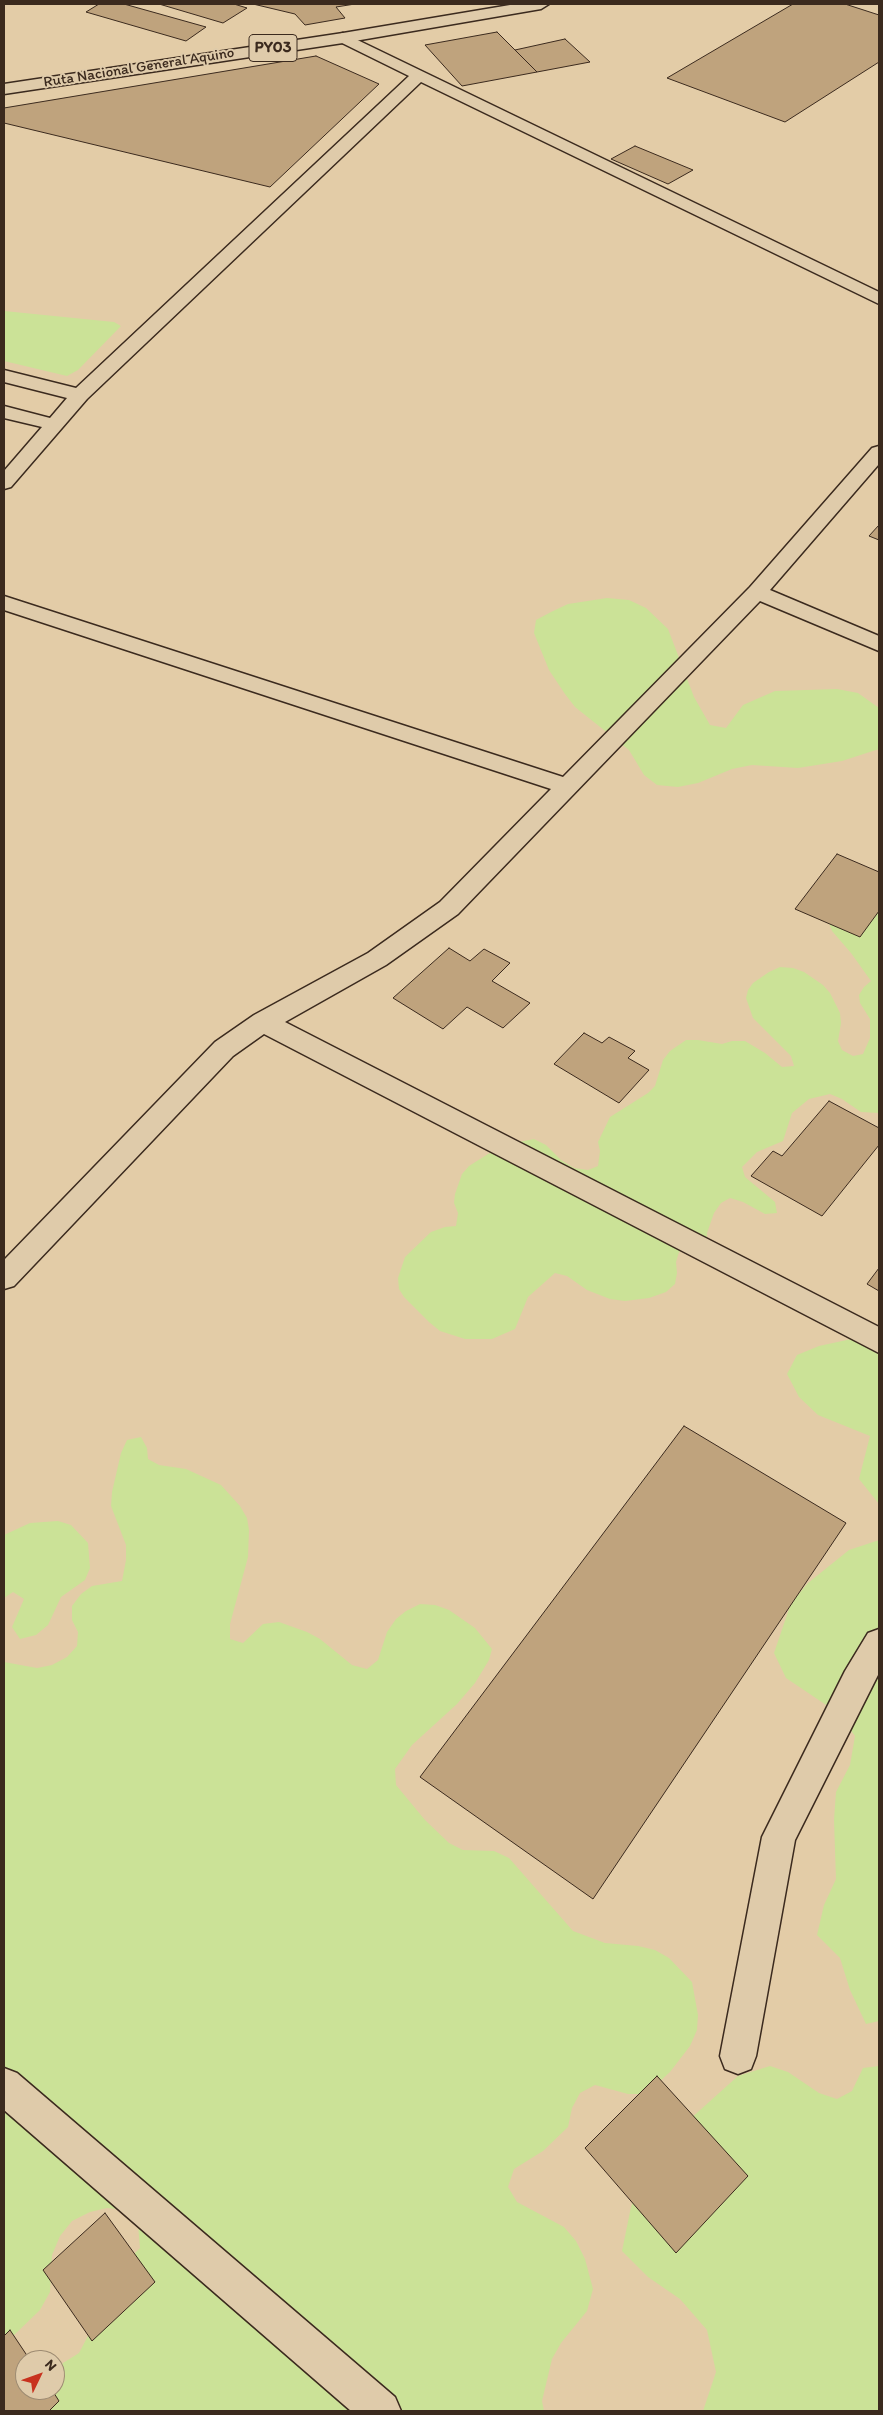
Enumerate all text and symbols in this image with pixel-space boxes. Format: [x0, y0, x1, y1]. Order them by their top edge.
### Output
road number: PY03 [249, 34, 297, 62]
street label: Ruta Nacional General Aquino [42, 44, 236, 92]
north arrow [15, 2350, 65, 2400]
text: N [41, 2356, 60, 2374]

